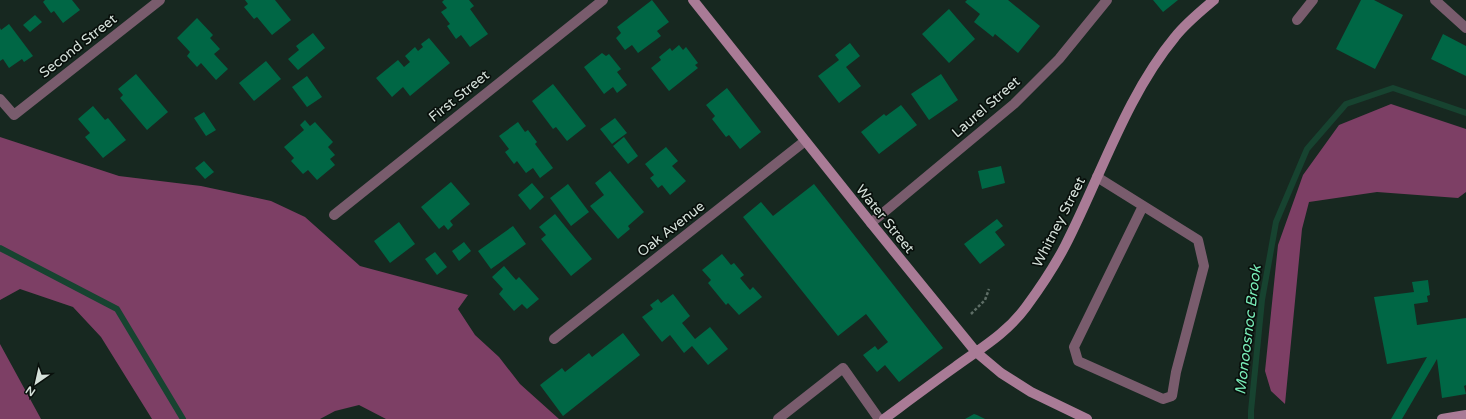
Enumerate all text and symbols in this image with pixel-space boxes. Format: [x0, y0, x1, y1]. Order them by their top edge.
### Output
street label: Second Street [36, 10, 121, 81]
street label: First Street [425, 66, 493, 126]
street label: Laurel Street [948, 72, 1024, 141]
street label: Whitney Street [1029, 173, 1089, 270]
street label: Water Street [852, 181, 918, 257]
street label: Oak Avenue [634, 197, 708, 260]
water label: Monoosnoc Brook [1231, 262, 1265, 396]
north arrow [16, 363, 56, 403]
text: N [23, 383, 38, 399]

